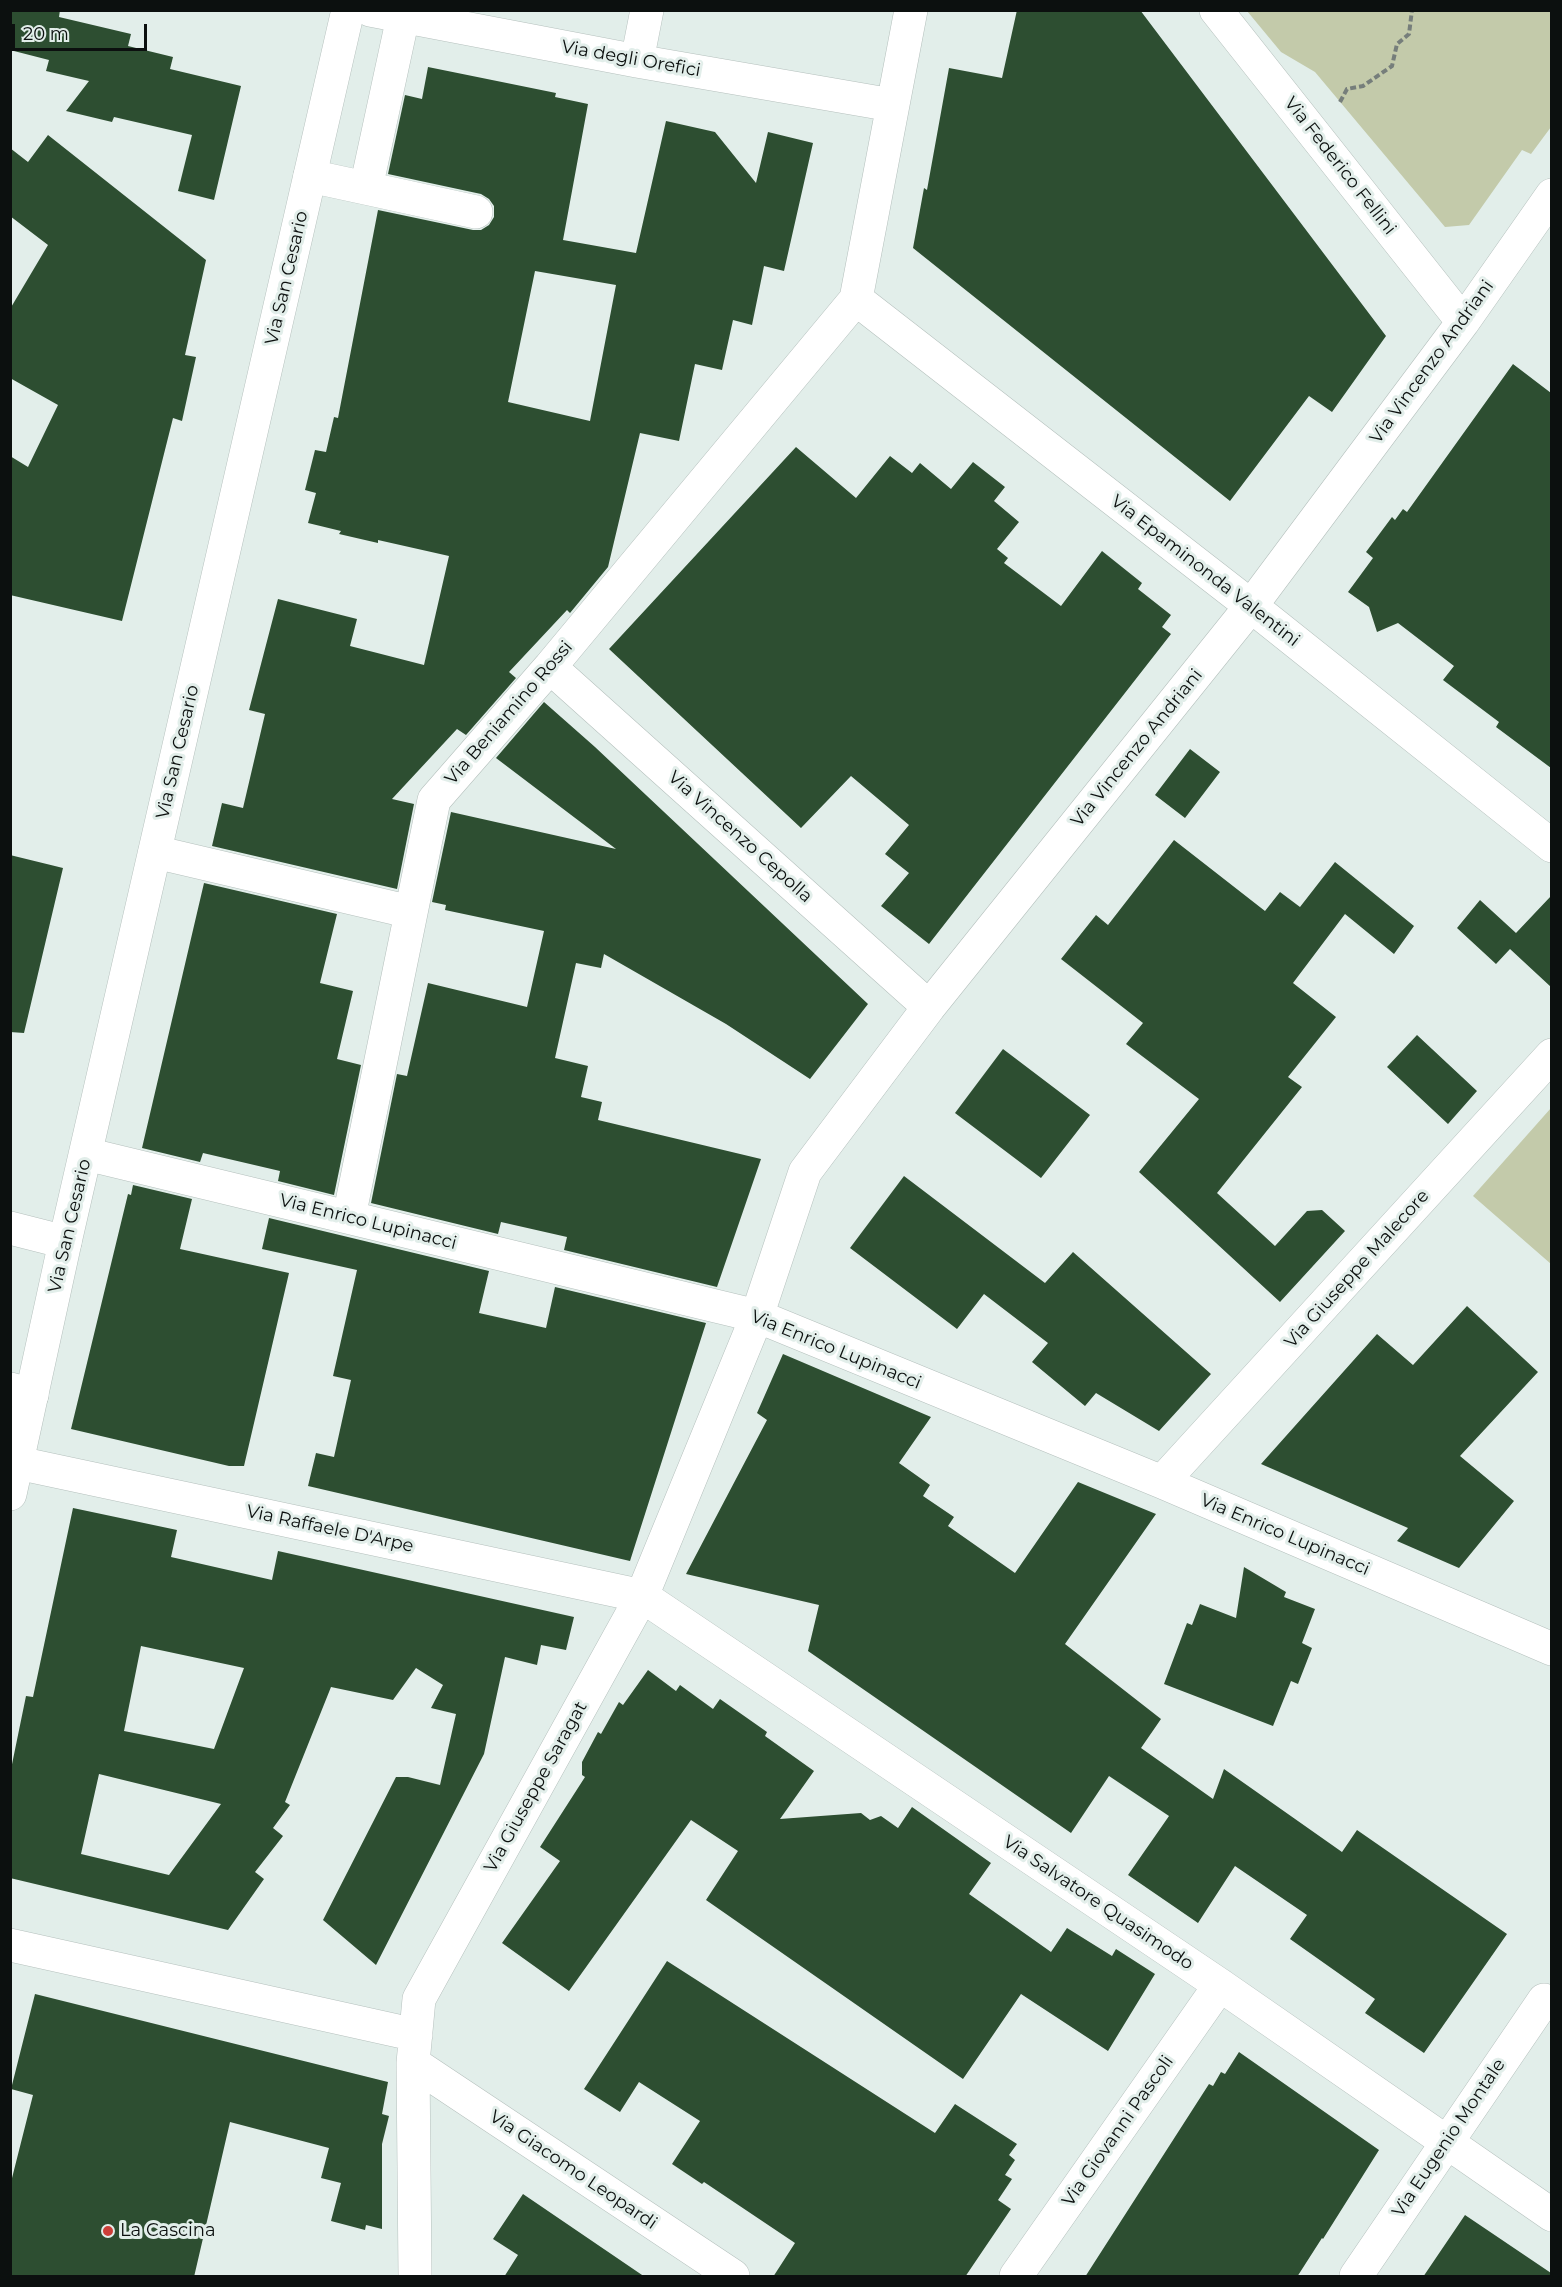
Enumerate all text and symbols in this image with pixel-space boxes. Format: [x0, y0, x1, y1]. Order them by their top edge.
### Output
scale bar [15, 12, 150, 50]
text: 20 m [23, 23, 69, 45]
street label: Via degli Orefici [560, 36, 702, 82]
street label: Via Federico Fellini [1280, 93, 1400, 239]
street label: Via San Cesario [261, 209, 313, 347]
street label: Via Vincenzo Andriani [1365, 276, 1499, 448]
street label: Via Epaminonda Valentini [1106, 491, 1304, 651]
street label: Via Beniamino Rossi [441, 637, 577, 789]
street label: Via Vincenzo Andriani [1067, 665, 1207, 831]
street label: Via San Cesario [152, 683, 204, 821]
street label: Via Vincenzo Cepolla [663, 766, 817, 908]
street label: Via San Cesario [44, 1157, 96, 1295]
street label: Via Giuseppe Malecore [1280, 1185, 1434, 1353]
street label: Via Enrico Lupinacci [277, 1190, 459, 1254]
street label: Via Enrico Lupinacci [748, 1306, 924, 1394]
street label: Via Enrico Lupinacci [1197, 1490, 1373, 1580]
street label: Via Raffaele D'Arpe [244, 1501, 416, 1557]
street label: Via Giuseppe Saragat [480, 1698, 592, 1876]
street label: Via Salvatore Quasimodo [999, 1831, 1197, 1975]
street label: Via Giovanni Pascoli [1058, 2051, 1178, 2211]
street label: Via Eugenio Montale [1388, 2055, 1510, 2221]
street label: Via Giacomo Leopardi [485, 2106, 661, 2234]
place label: La Cascina [120, 2220, 216, 2242]
marker: La Cascina [101, 2224, 115, 2238]

